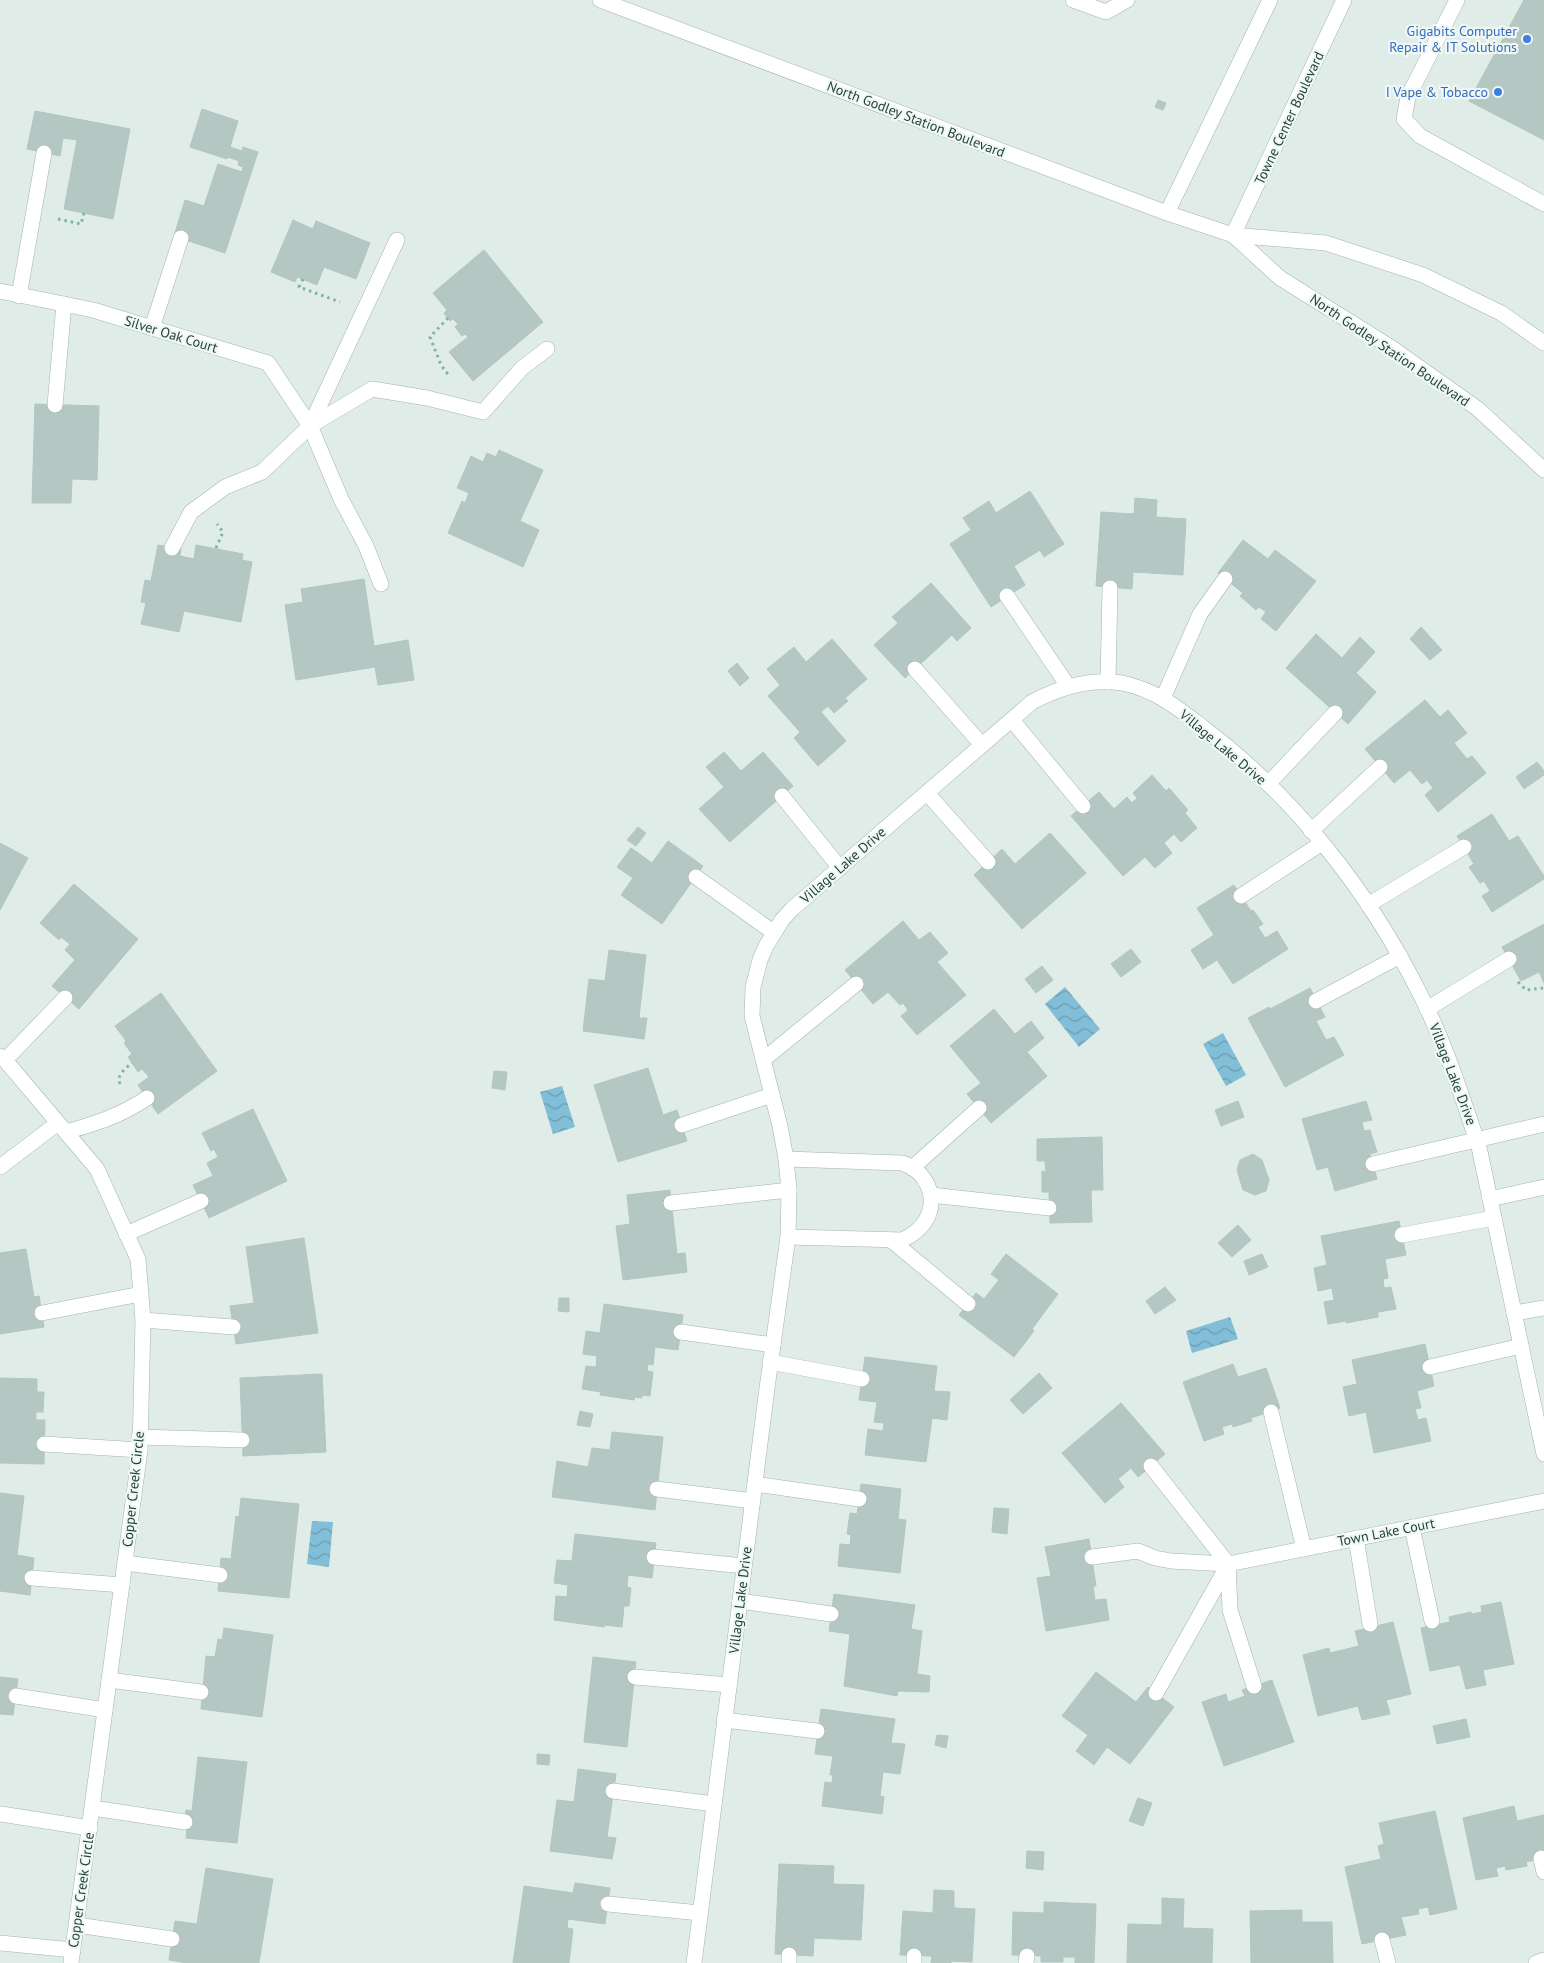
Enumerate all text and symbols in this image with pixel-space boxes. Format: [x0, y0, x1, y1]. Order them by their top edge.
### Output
place label: Gigabits Computer Repair & IT Solutions [1389, 22, 1517, 56]
marker: Gigabits Computer Repair & IT Solutions [1521, 33, 1533, 45]
street label: Towne Center Boulevard [1250, 49, 1328, 187]
street label: North Godley Station Boulevard [824, 77, 1008, 161]
place label: I Vape & Tobacco [1386, 83, 1488, 101]
marker: I Vape & Tobacco [1492, 86, 1504, 98]
street label: North Godley Station Boulevard [1307, 290, 1473, 410]
street label: Silver Oak Court [122, 311, 220, 357]
street label: Village Lake Drive [1175, 705, 1270, 789]
street label: Village Lake Drive [796, 823, 890, 908]
street label: Village Lake Drive [1425, 1019, 1481, 1128]
street label: Copper Creek Circle [118, 1430, 148, 1548]
street label: Town Lake Court [1336, 1514, 1436, 1550]
street label: Village Lake Drive [724, 1545, 756, 1656]
street label: Copper Creek Circle [64, 1831, 98, 1949]

